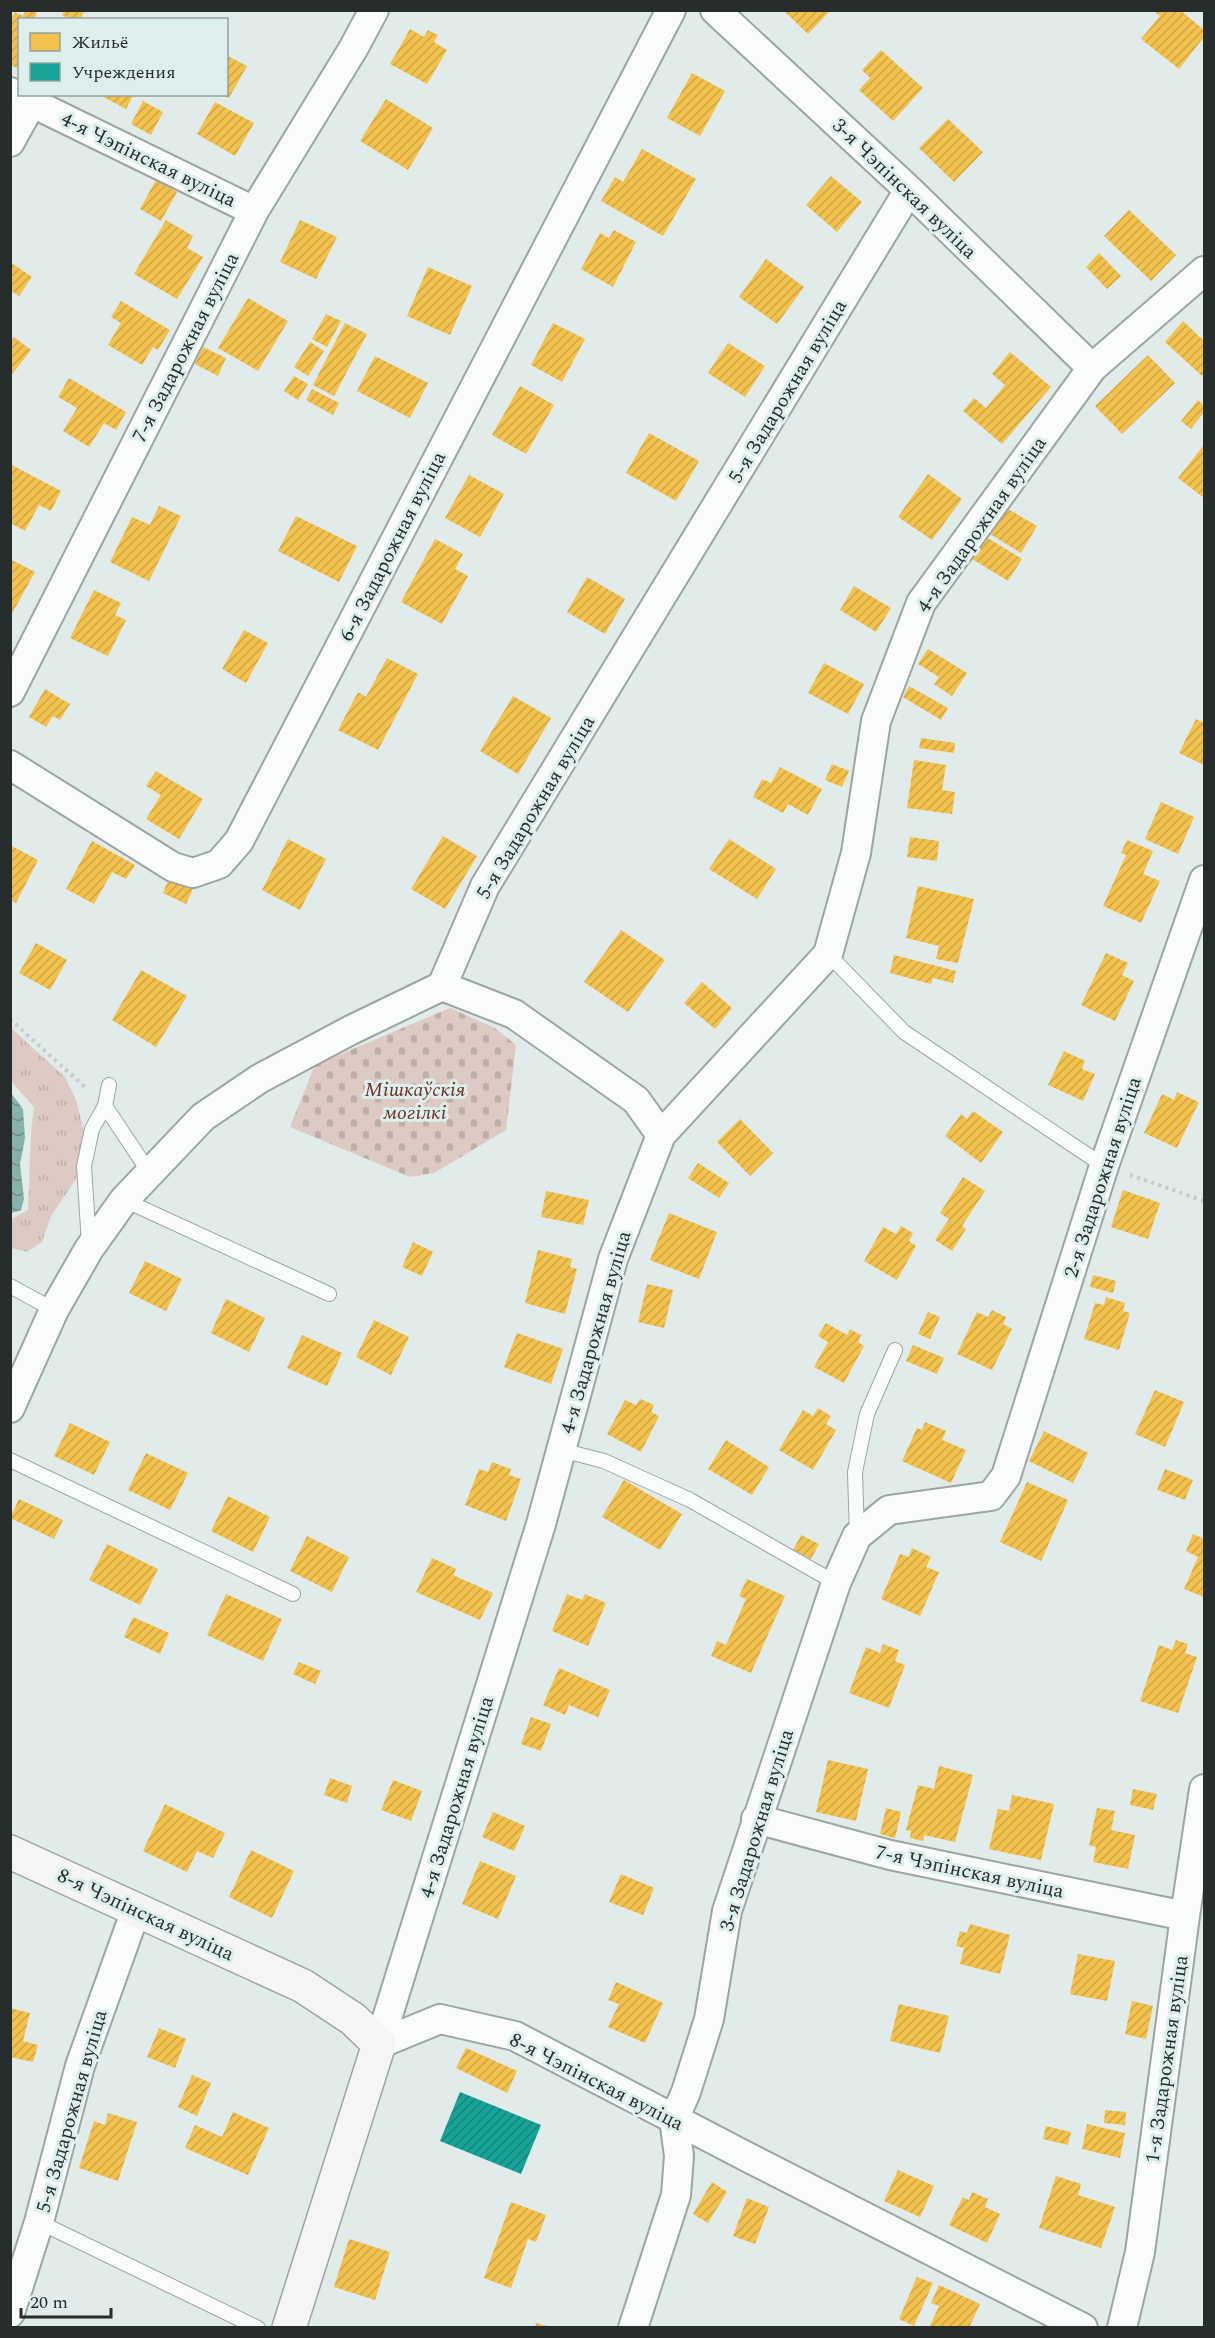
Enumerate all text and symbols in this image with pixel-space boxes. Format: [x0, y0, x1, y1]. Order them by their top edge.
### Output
legend [18, 18, 228, 96]
text: Жильё [72, 29, 128, 56]
text: Учреждения [72, 59, 176, 86]
street label: 4-я Чэпінская вуліца [56, 104, 242, 216]
street label: 3-я Чэпінская вуліца [825, 111, 984, 266]
street label: 7-я Задарожная вуліца [125, 247, 247, 448]
street label: 5-я Задарожная вуліца [721, 294, 855, 489]
street label: 4-я Задарожная вуліца [909, 430, 1054, 619]
street label: 6-я Задарожная вуліца [332, 446, 454, 647]
street label: 5-я Задарожная вуліца [469, 710, 603, 905]
street label: 2-я Задарожная вуліца [1056, 1073, 1150, 1282]
park label: Мішкаўскія могілкі [365, 1075, 466, 1128]
street label: 4-я Задарожная вуліца [553, 1227, 639, 1437]
street label: 4-я Задарожная вуліца [412, 1692, 502, 1902]
street label: 3-я Задарожная вуліца [712, 1725, 802, 1935]
street label: 7-я Чэпінская вуліца [873, 1837, 1067, 1907]
street label: 8-я Чэпінская вуліца [52, 1861, 239, 1969]
street label: 1-я Задарожная вуліца [1138, 1953, 1196, 2165]
street label: 5-я Задарожная вуліца [29, 2006, 115, 2216]
street label: 8-я Чэпінская вуліца [504, 2025, 689, 2139]
scale bar [21, 2281, 111, 2319]
text: 20 m [30, 2289, 68, 2316]

